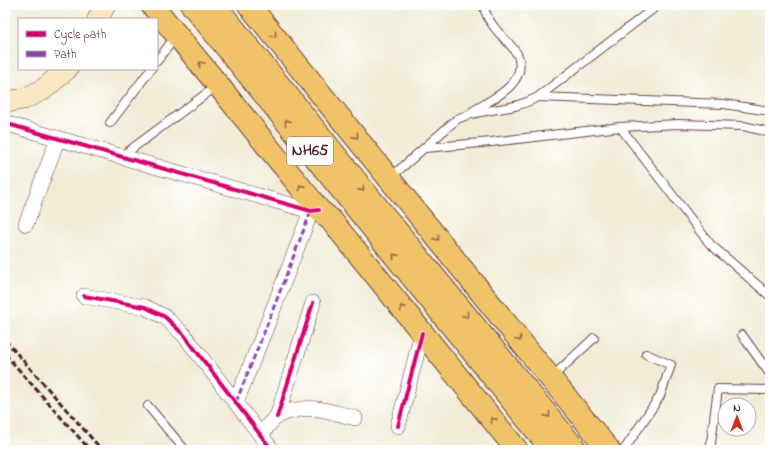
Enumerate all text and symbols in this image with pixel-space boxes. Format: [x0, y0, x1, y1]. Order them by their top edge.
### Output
legend [18, 18, 158, 70]
text: Cycle path [54, 26, 106, 45]
one-way arrow [269, 31, 276, 38]
text: Path [54, 46, 77, 64]
one-way arrow [199, 61, 206, 69]
one-way arrow [284, 120, 291, 127]
one-way arrow [351, 132, 358, 139]
road number: NH65 [287, 137, 333, 165]
one-way arrow [298, 184, 305, 191]
one-way arrow [357, 184, 364, 191]
one-way arrow [433, 233, 440, 240]
one-way arrow [392, 254, 399, 261]
one-way arrow [399, 305, 406, 312]
one-way arrow [461, 310, 468, 317]
one-way arrow [514, 335, 521, 342]
north arrow [717, 397, 757, 437]
text: N [733, 400, 741, 416]
one-way arrow [543, 411, 550, 418]
one-way arrow [490, 417, 497, 424]

